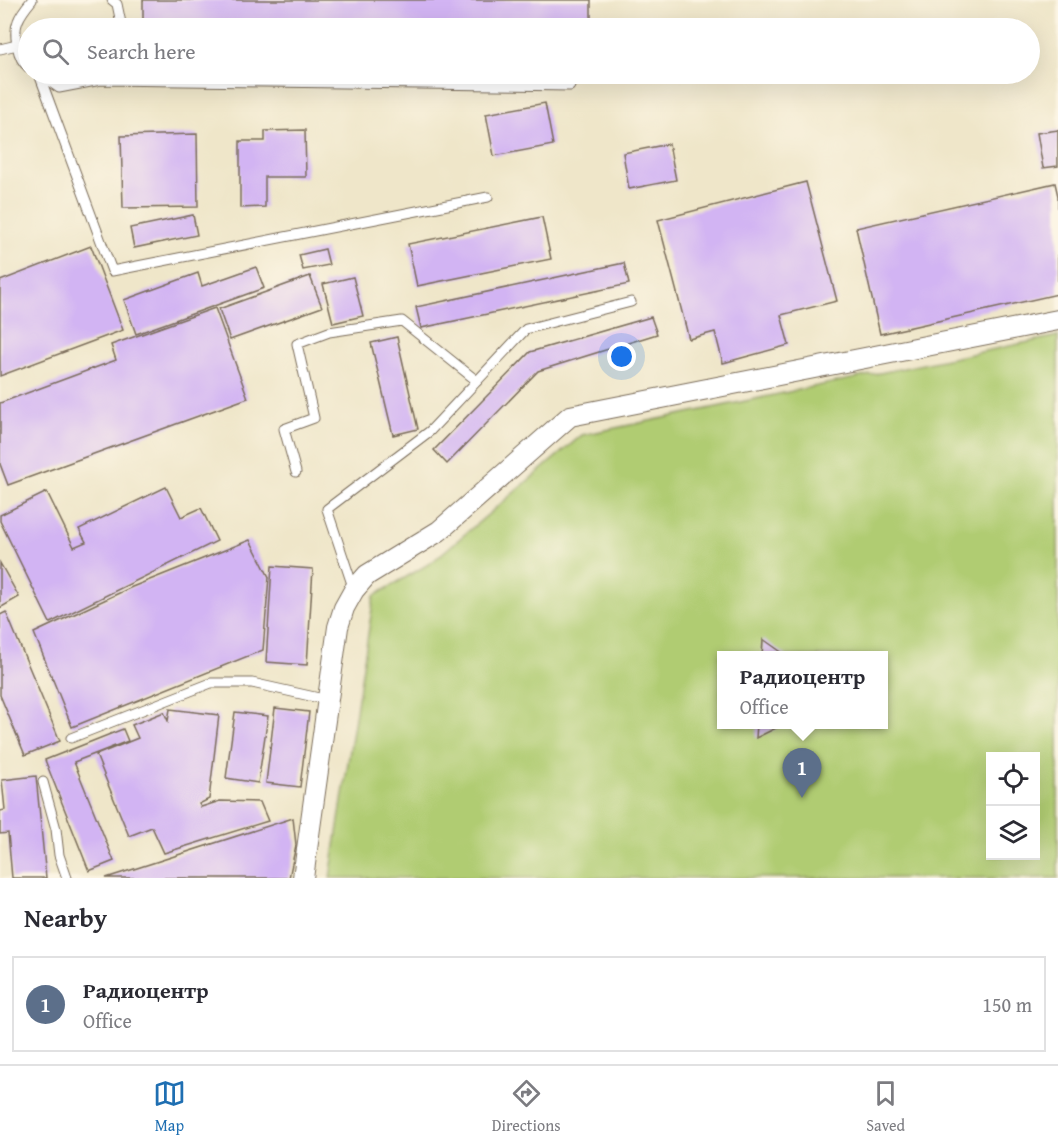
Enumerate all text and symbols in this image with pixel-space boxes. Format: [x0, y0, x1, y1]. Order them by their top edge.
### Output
search box [18, 18, 1040, 84]
icon: search [39, 35, 72, 68]
text: Search here [87, 35, 196, 67]
your location [607, 342, 636, 371]
popup [717, 651, 888, 729]
text: Радиоцентр [740, 660, 865, 692]
text: Office [740, 692, 789, 721]
pin: 1 [782, 748, 822, 798]
map controls [986, 752, 1040, 860]
button: locate [986, 752, 1040, 806]
button: layers [986, 806, 1040, 860]
text: Nearby [24, 898, 107, 937]
text: Радиоцентр [83, 974, 209, 1006]
text: 1 [40, 990, 51, 1019]
text: 150 m [982, 990, 1032, 1019]
text: Office [83, 1006, 132, 1035]
tab: Map [153, 1077, 186, 1137]
tab: Directions [492, 1077, 561, 1137]
tab: Saved [866, 1077, 905, 1137]

